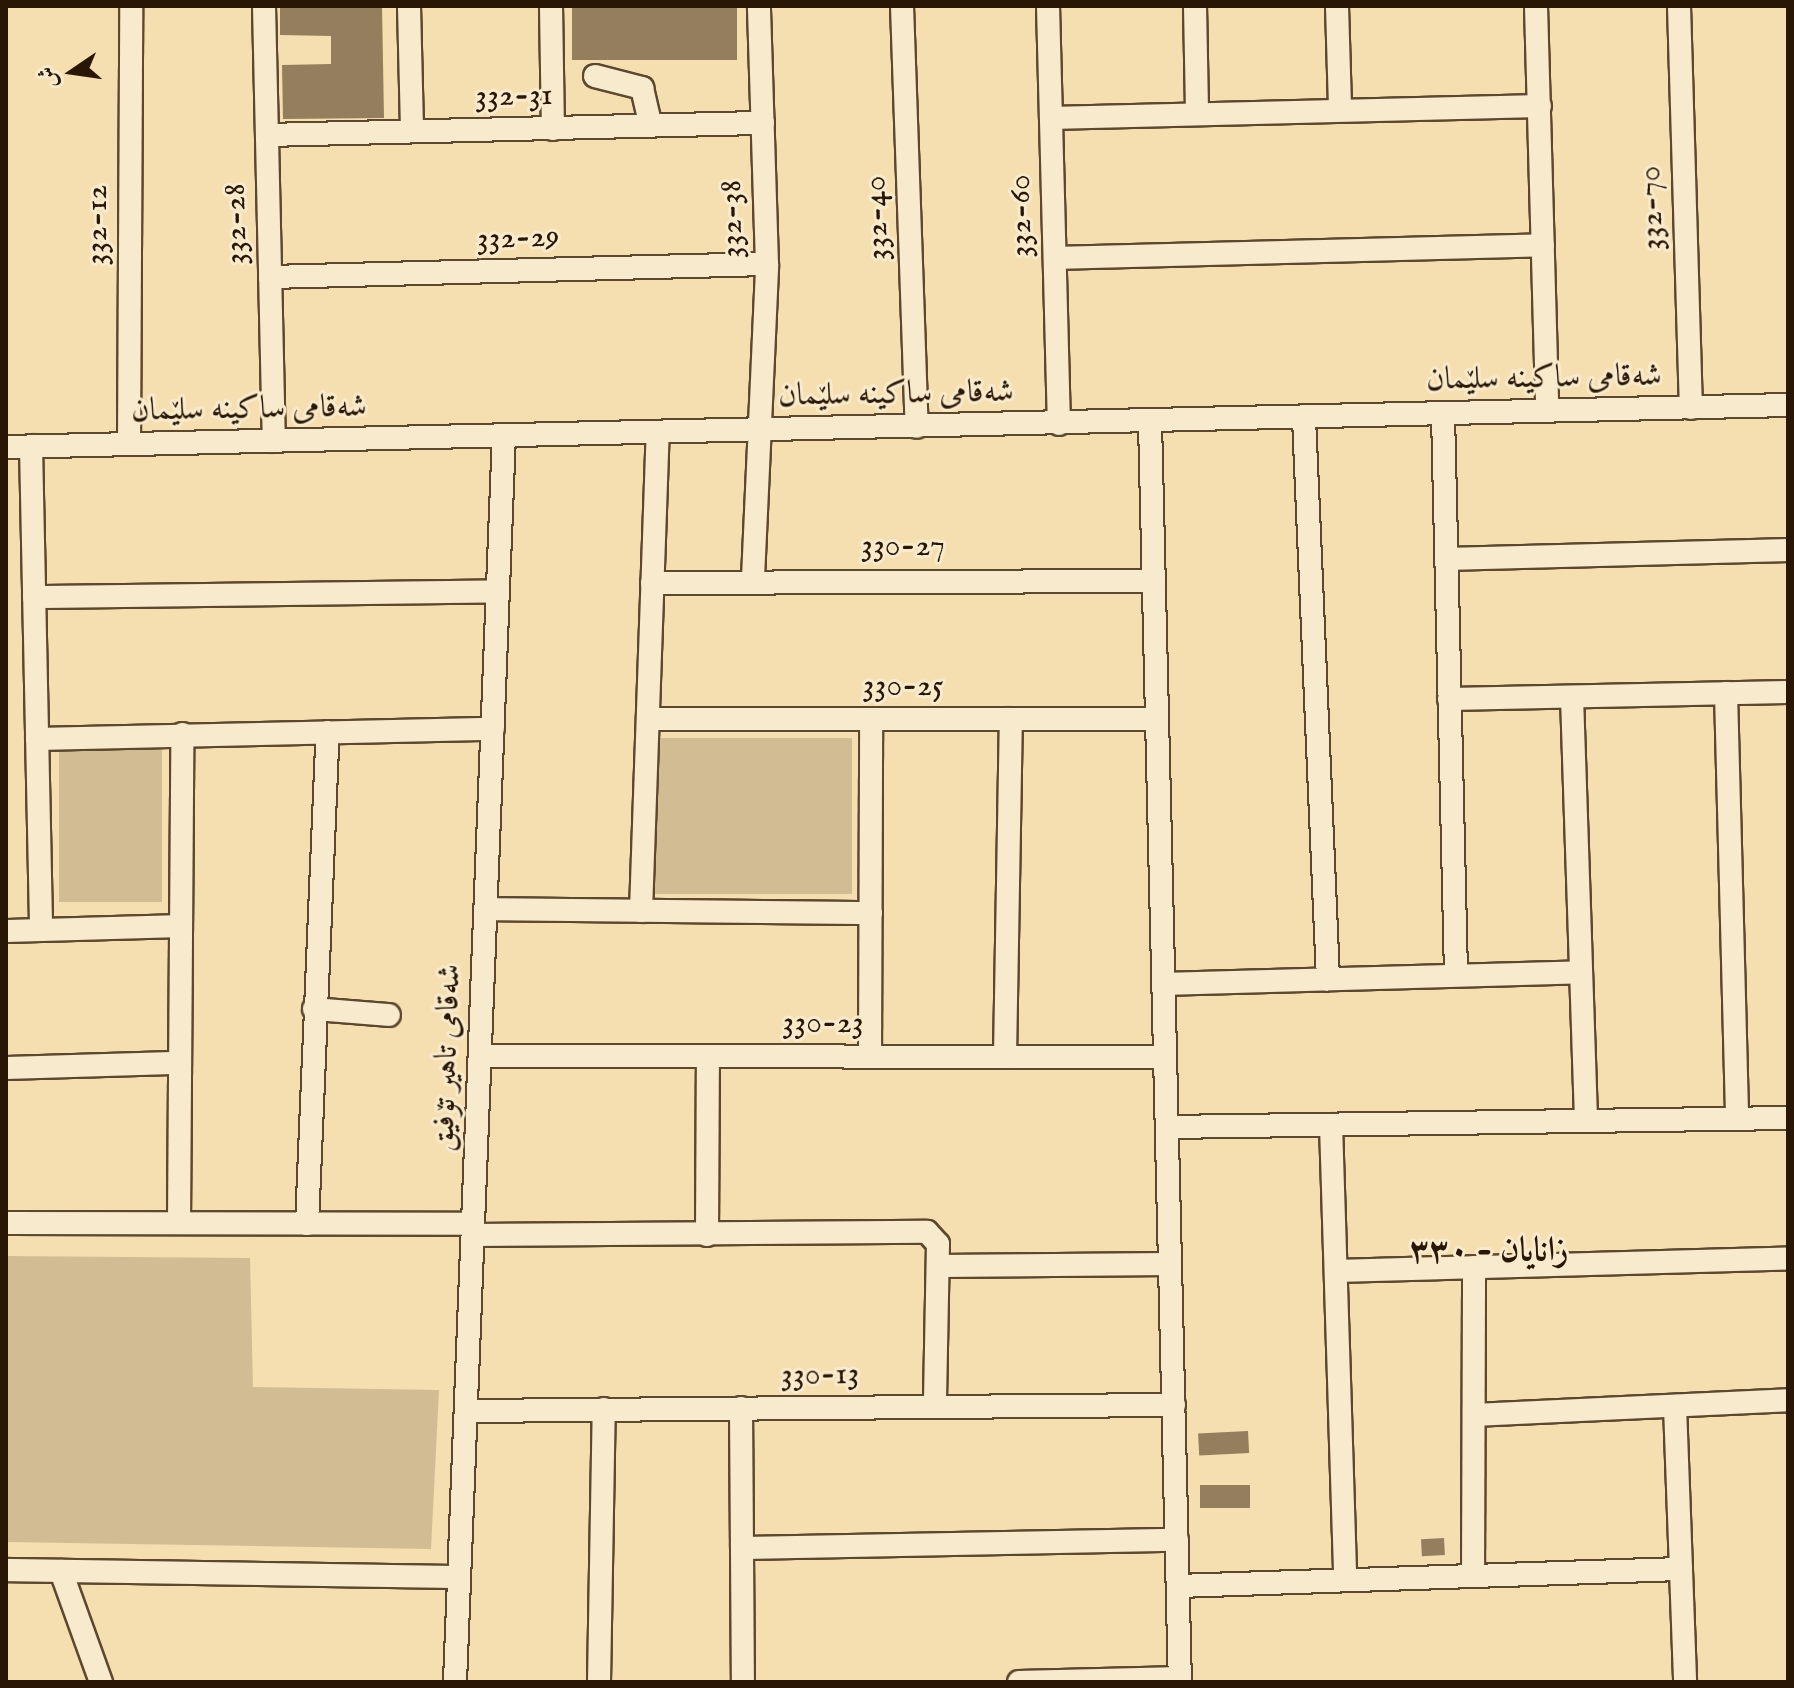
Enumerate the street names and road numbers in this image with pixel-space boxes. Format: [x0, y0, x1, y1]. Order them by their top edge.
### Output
street label: 332-31 [475, 77, 553, 117]
street label: 332-70 [1632, 165, 1674, 251]
street label: 332-60 [1002, 174, 1042, 258]
street label: 332-40 [857, 175, 899, 261]
street label: 332-38 [713, 180, 753, 258]
street label: 332-28 [217, 183, 257, 265]
street label: 332-12 [79, 185, 117, 265]
street label: 332-29 [476, 218, 560, 260]
street label: شەقامی ساکینە سلێمان [1426, 358, 1662, 400]
street label: شەقامی ساکینە سلێمان [778, 374, 1014, 416]
street label: شەقامی ساکینە سلێمان [131, 389, 367, 431]
street label: 330-27 [861, 528, 945, 566]
street label: 330-25 [862, 668, 944, 706]
street label: شەقامی تاهیر تۆفیق [426, 963, 470, 1153]
street label: 330-23 [782, 1005, 864, 1043]
street label: 330-13 [780, 1356, 860, 1396]

